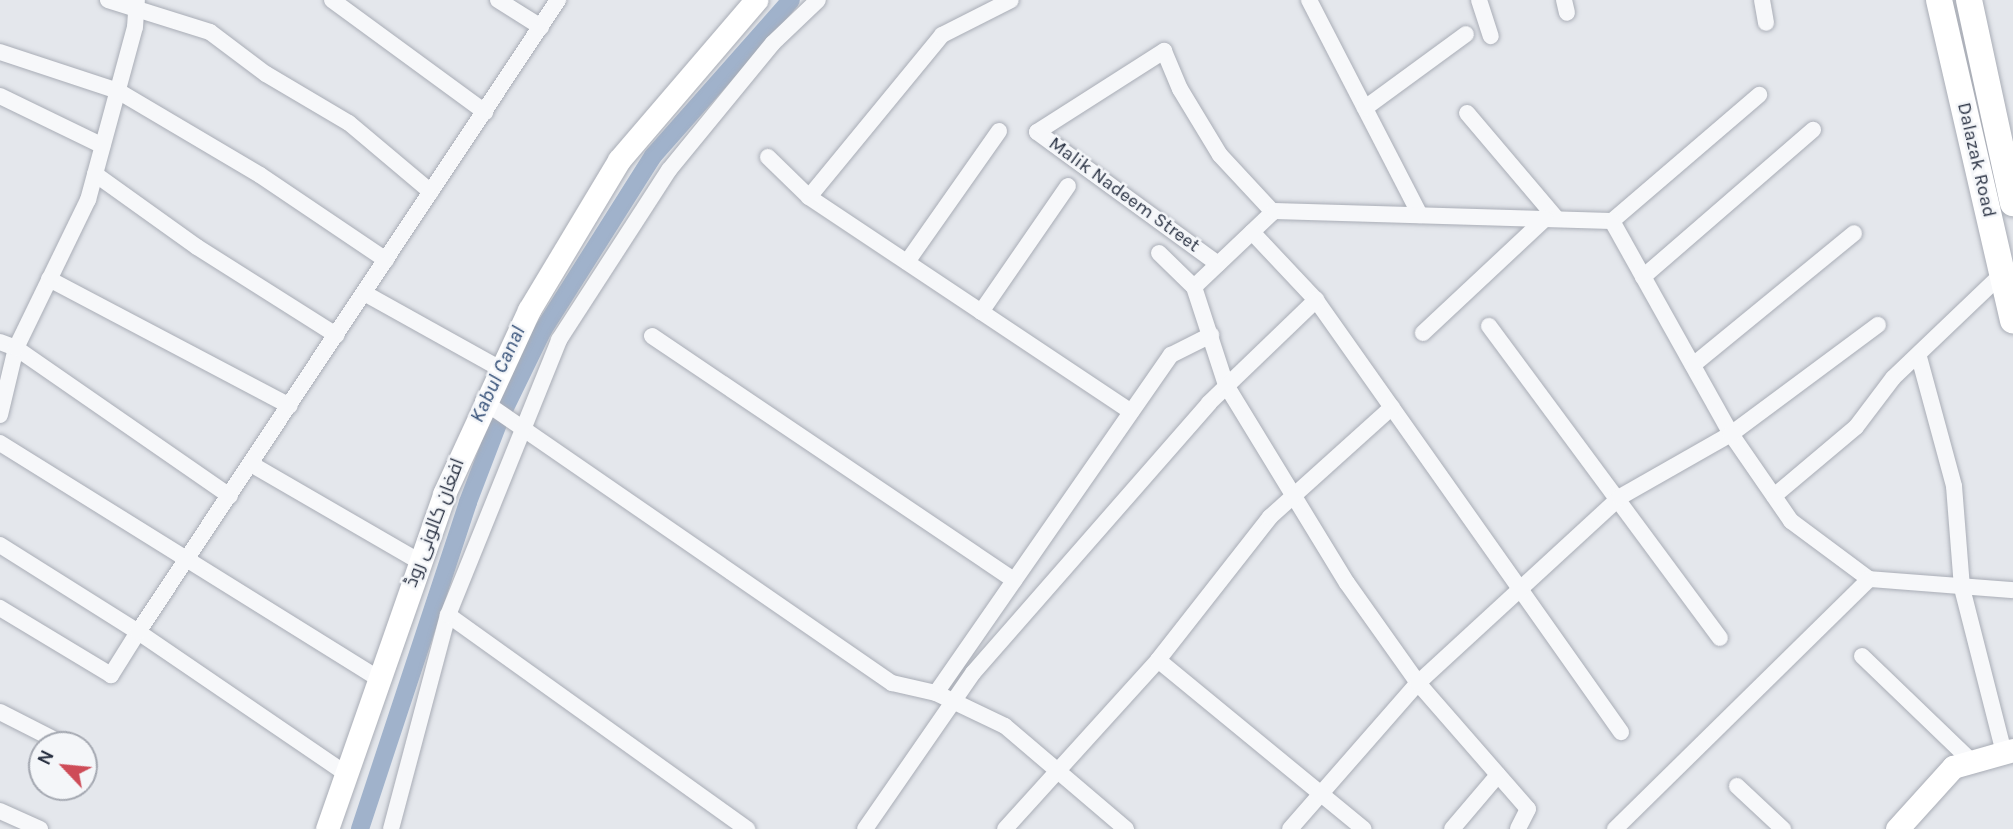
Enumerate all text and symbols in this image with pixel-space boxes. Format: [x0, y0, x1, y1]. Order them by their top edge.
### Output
street label: Dalazak Road [1952, 100, 2000, 220]
street label: Malik Nadeem Street [1044, 132, 1204, 258]
water label: Kabul Canal [464, 322, 530, 426]
street label: افغان کالونی روڈ [400, 455, 470, 591]
north arrow [28, 731, 98, 801]
text: N [33, 747, 59, 769]

